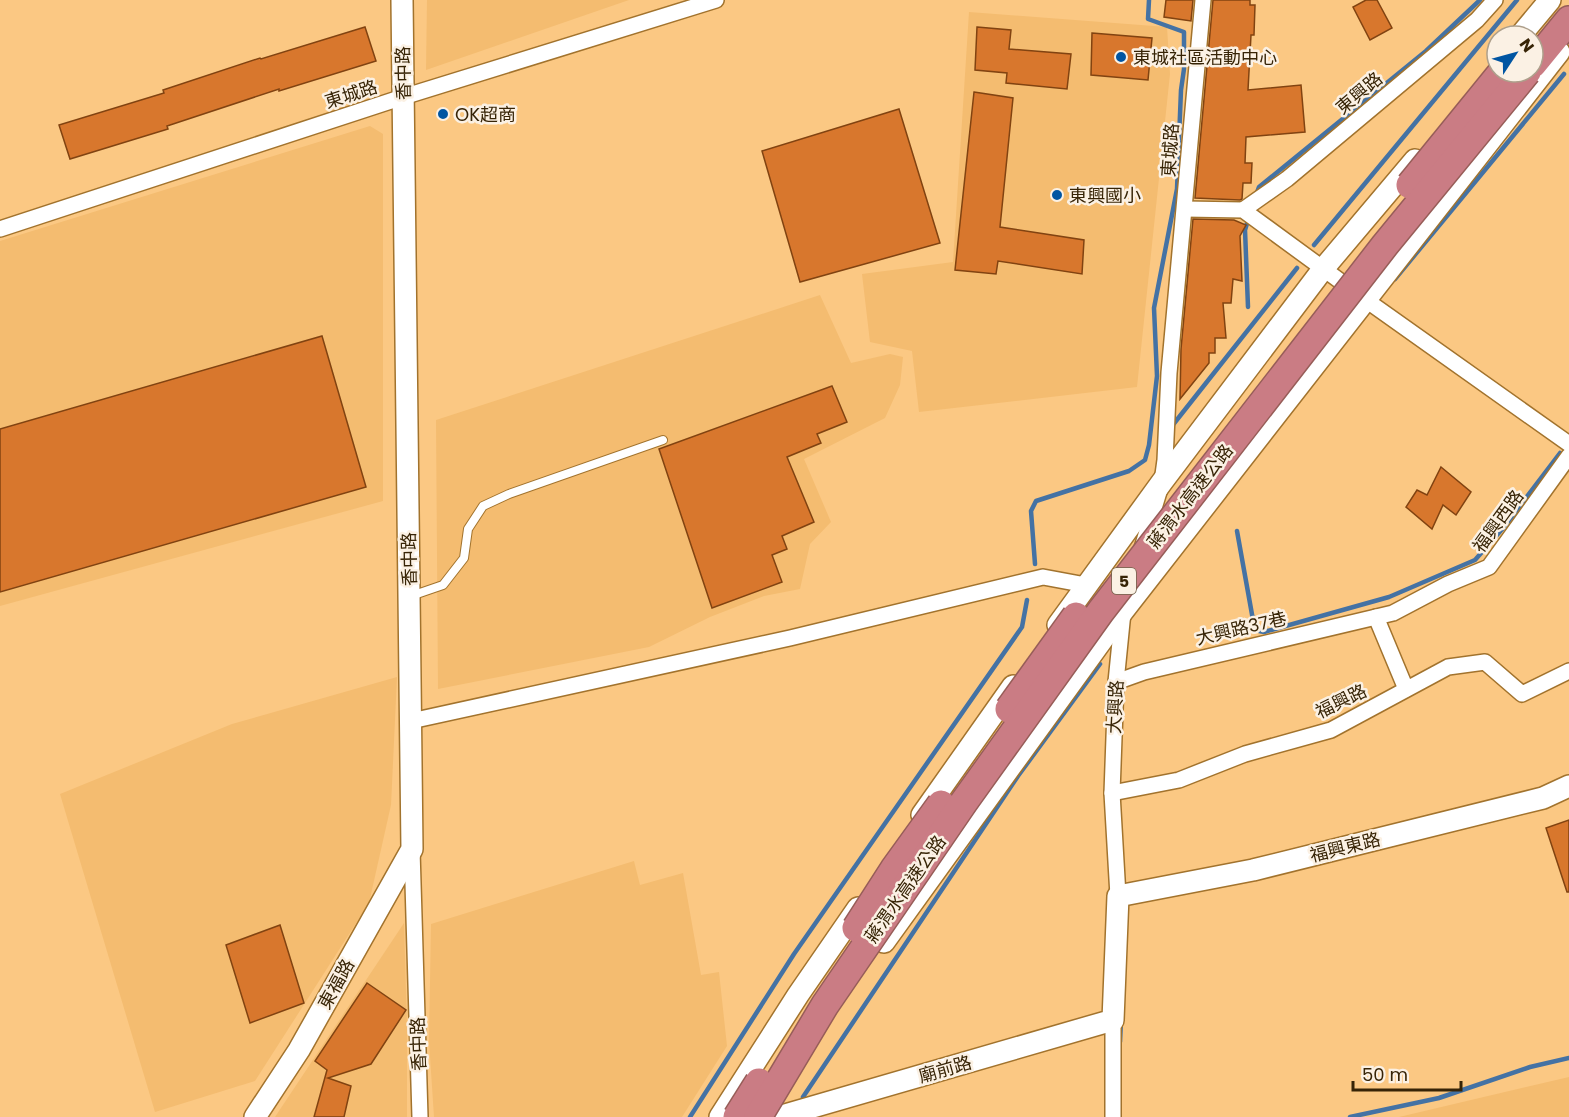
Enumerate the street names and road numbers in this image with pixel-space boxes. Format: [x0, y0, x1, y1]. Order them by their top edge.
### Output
street label: 香中路 [390, 46, 416, 100]
street label: 東興路 [1330, 66, 1388, 120]
street label: 東城路 [321, 74, 381, 114]
street label: 東城路 [1156, 122, 1184, 178]
street label: 蔣渭水高速公路 [1141, 439, 1239, 553]
street label: 福興西路 [1467, 485, 1529, 557]
street label: 香中路 [396, 532, 422, 586]
road number: 5 [1112, 568, 1136, 594]
street label: 大興路37巷 [1193, 605, 1289, 651]
street label: 福興路 [1311, 678, 1371, 724]
street label: 大興路 [1101, 679, 1129, 735]
street label: 福興東路 [1307, 826, 1383, 868]
street label: 蔣渭水高速公路 [859, 830, 951, 948]
street label: 東福路 [312, 954, 360, 1014]
street label: 香中路 [405, 1017, 431, 1071]
street label: 廟前路 [916, 1050, 974, 1088]

